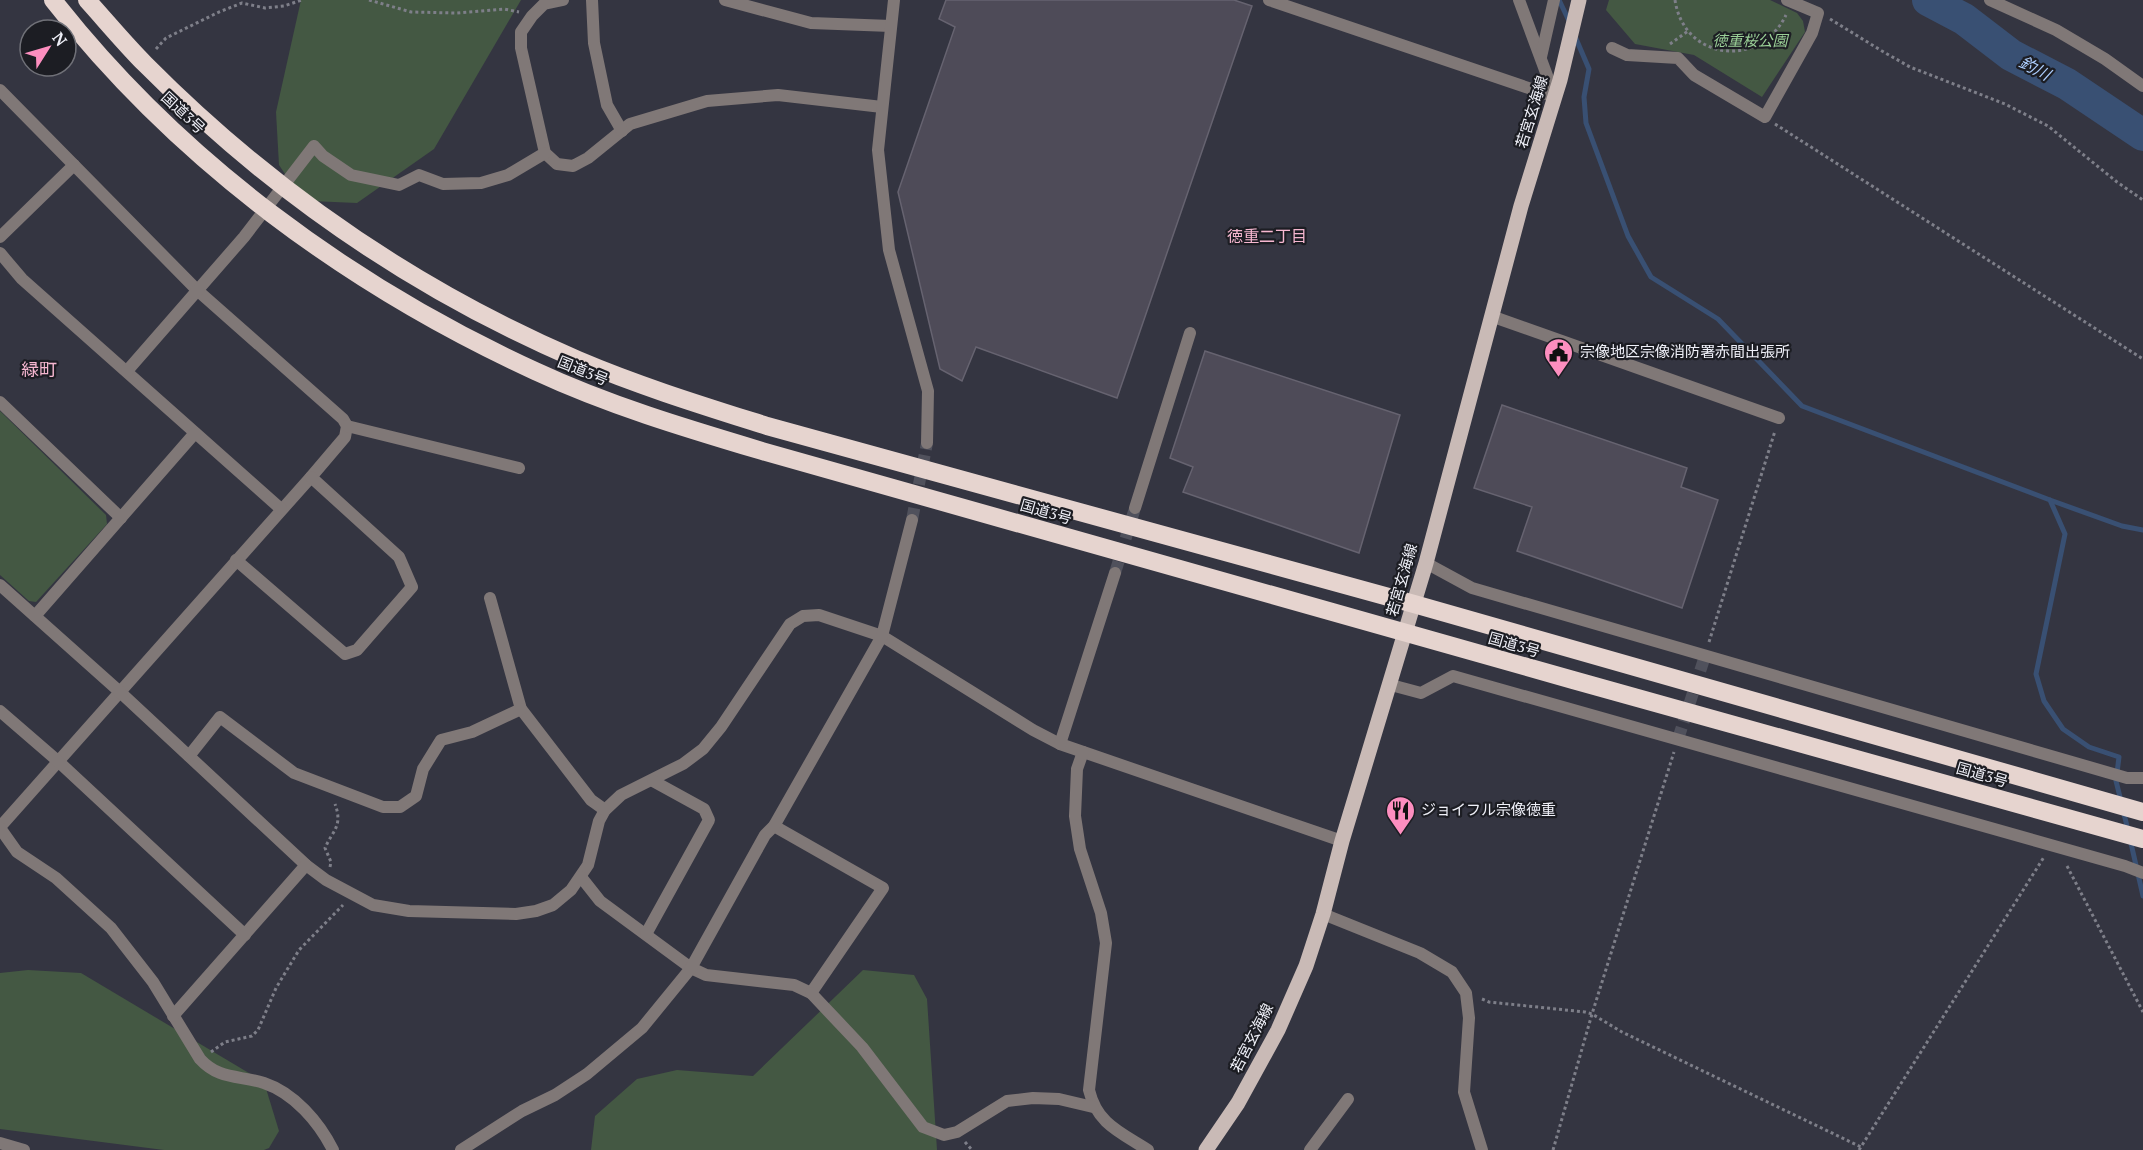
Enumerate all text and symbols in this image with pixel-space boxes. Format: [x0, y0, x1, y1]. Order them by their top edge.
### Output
north arrow [18, 18, 78, 78]
text: N [48, 28, 72, 50]
park label: 徳重桜公園 [1712, 30, 1789, 50]
water label: 釣川 [2016, 51, 2056, 86]
street label: 若宮玄海線 [1511, 73, 1552, 151]
street label: 国道3号 [157, 87, 210, 138]
district label: 徳重二丁目 [1227, 225, 1307, 247]
public building icon: 宗像地区宗像消防署赤間出張所 [1543, 336, 1575, 378]
place label: 宗像地区宗像消防署赤間出張所 [1580, 341, 1790, 361]
street label: 国道3号 [555, 351, 612, 389]
district label: 緑町 [21, 357, 57, 381]
street label: 国道3号 [1018, 494, 1075, 528]
street label: 若宮玄海線 [1381, 541, 1421, 619]
street label: 国道3号 [1486, 627, 1543, 661]
street label: 国道3号 [1954, 757, 2011, 791]
restaurant icon: ジョイフル宗像徳重 [1384, 794, 1416, 836]
place label: ジョイフル宗像徳重 [1421, 799, 1556, 819]
street label: 若宮玄海線 [1225, 1000, 1277, 1076]

